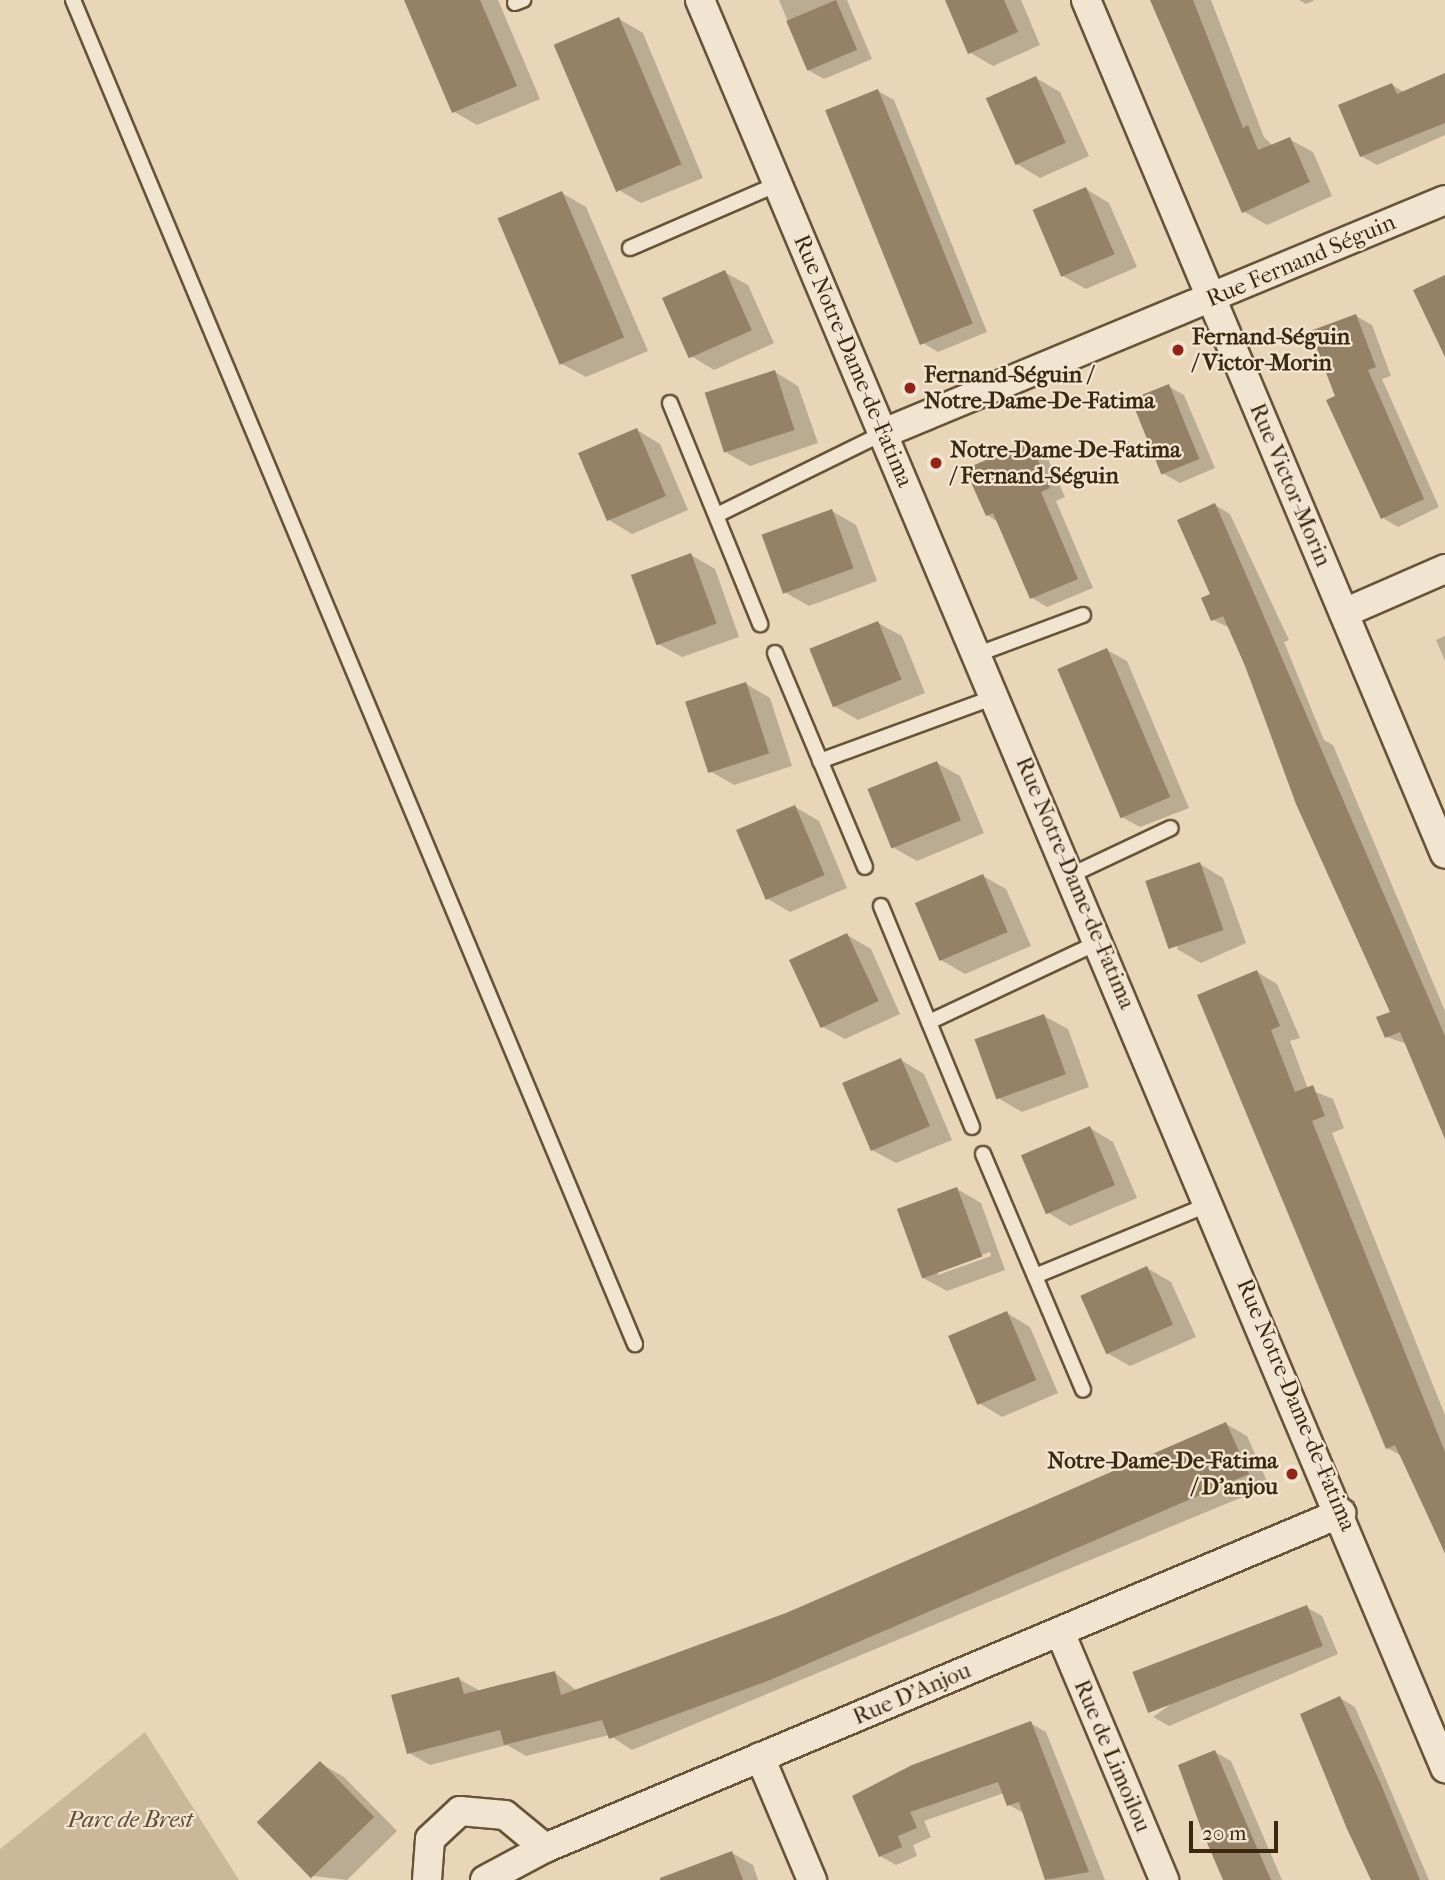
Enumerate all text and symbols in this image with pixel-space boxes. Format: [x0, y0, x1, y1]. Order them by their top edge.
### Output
street label: Rue Fernand Séguin [1202, 209, 1400, 313]
street label: Rue Notre-Dame-de-Fatima [787, 231, 919, 491]
place label: Fernand-Séguin / Victor-Morin [1192, 323, 1350, 377]
marker: Fernand-Séguin / Victor-Morin [1170, 342, 1186, 358]
place label: Fernand-Séguin / Notre-Dame-De-Fatima [924, 361, 1155, 415]
marker: Fernand-Séguin / Notre-Dame-De-Fatima [902, 380, 918, 396]
street label: Rue Victor-Morin [1243, 399, 1337, 571]
place label: Notre-Dame-De-Fatima / Fernand-Séguin [950, 436, 1181, 490]
marker: Notre-Dame-De-Fatima / Fernand-Séguin [928, 455, 944, 471]
street label: Rue Notre-Dame-de-Fatima [1009, 753, 1141, 1013]
street label: Rue Notre-Dame-de-Fatima [1230, 1275, 1362, 1535]
place label: Notre-Dame-De-Fatima / D'anjou [1047, 1447, 1278, 1501]
marker: Notre-Dame-De-Fatima / D'anjou [1284, 1466, 1300, 1482]
street label: Rue D'Anjou [849, 1657, 975, 1731]
street label: Rue de Limoilou [1067, 1676, 1157, 1836]
park label: Parc de Brest [67, 1806, 193, 1834]
scale bar [1193, 1806, 1282, 1850]
text: 20 m [1202, 1821, 1246, 1845]

